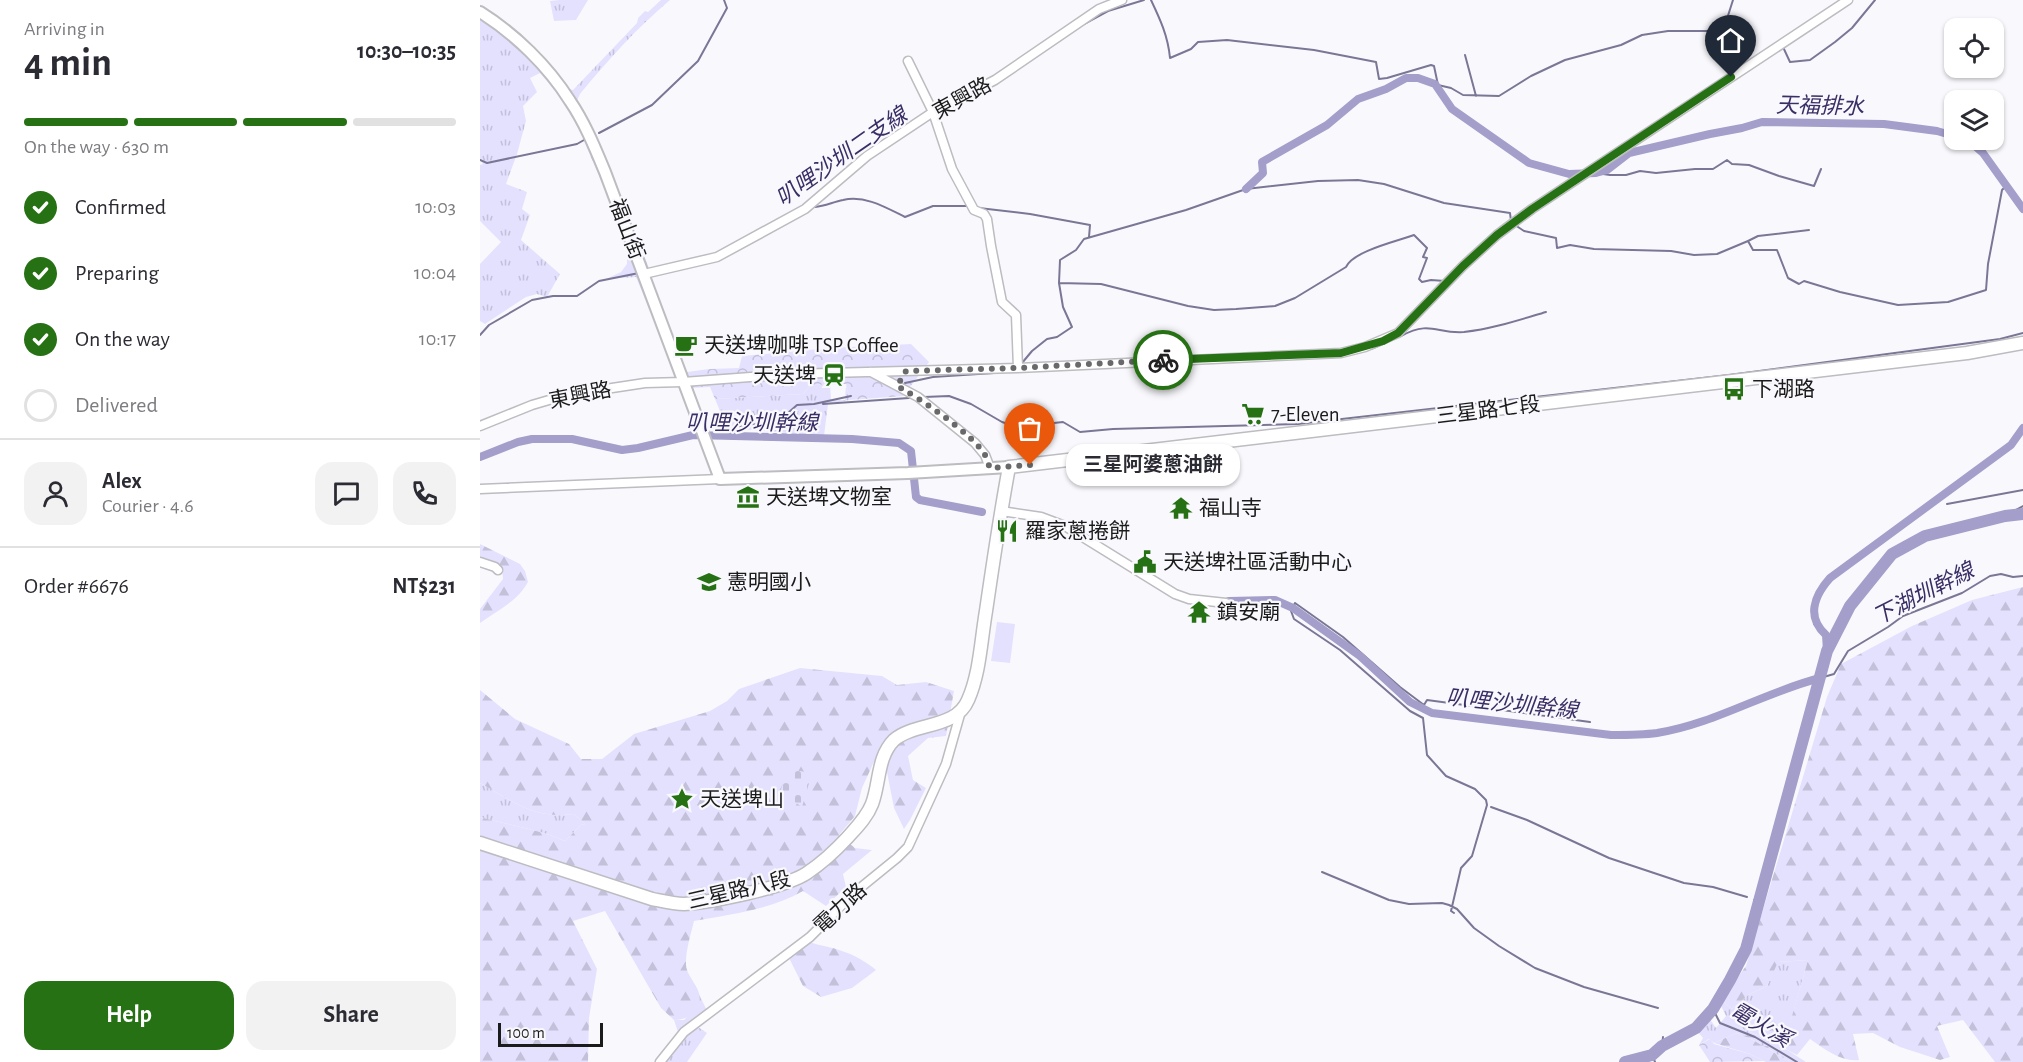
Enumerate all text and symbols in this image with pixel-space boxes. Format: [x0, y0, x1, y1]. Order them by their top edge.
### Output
pin [1705, 15, 1756, 77]
map controls [1944, 18, 2004, 150]
button: locate [1944, 18, 2004, 78]
text: Arriving in [24, 19, 105, 39]
icon: home [1714, 24, 1747, 57]
text: 10:30–10:35 [357, 40, 456, 62]
text: 4 min [24, 44, 112, 83]
street label: 東興路 [929, 73, 995, 123]
button: layers [1944, 90, 2004, 150]
water label: 天福排水 [1776, 93, 1865, 118]
water label: 叭哩沙圳二支線 [772, 101, 913, 210]
text: On the way · 630 m [24, 137, 169, 157]
icon: check [24, 191, 57, 224]
text: Confirmed [75, 196, 166, 218]
street label: 福山街 [605, 196, 649, 262]
text: 10:03 [415, 197, 456, 217]
icon: check [24, 257, 57, 290]
text: Preparing [75, 262, 159, 284]
text: 10:04 [414, 263, 456, 283]
icon: check [24, 323, 57, 356]
text: On the way [75, 328, 170, 350]
text: 10:17 [419, 329, 456, 349]
courier [1133, 330, 1193, 390]
cafe icon: 天送埤咖啡 TSP Coffee [673, 332, 699, 358]
place label: 天送埤咖啡 TSP Coffee [704, 334, 899, 356]
icon: bike [1147, 344, 1180, 377]
station icon: 天送埤 [821, 362, 847, 388]
place label: 天送埤 [753, 364, 816, 386]
bus stop icon: 下湖路 [1721, 376, 1747, 402]
street label: 東興路 [547, 378, 613, 412]
place label: 下湖路 [1752, 378, 1815, 400]
street label: 三星路七段 [1435, 393, 1541, 427]
text: Delivered [75, 394, 158, 416]
supermarket icon: 7-Eleven [1240, 401, 1266, 427]
pin [1004, 403, 1055, 465]
place label: 7-Eleven [1271, 404, 1340, 425]
water label: 叭哩沙圳幹線 [686, 411, 821, 434]
icon: bag [1013, 412, 1046, 445]
callout: 三星阿婆蔥油餅 [1066, 444, 1240, 486]
text: 三星阿婆蔥油餅 [1083, 455, 1223, 475]
button: person [24, 462, 87, 525]
button: chat [315, 462, 378, 525]
button: phone [393, 462, 456, 525]
text: Alex [102, 470, 142, 492]
museum icon: 天送埤文物室 [735, 484, 761, 510]
place label: 天送埤文物室 [766, 485, 892, 508]
temple icon: 福山寺 [1168, 495, 1194, 521]
text: Courier · 4.6 [102, 496, 194, 516]
place label: 福山寺 [1199, 497, 1262, 519]
restaurant icon: 羅家蔥捲餅 [994, 518, 1020, 544]
place label: 羅家蔥捲餅 [1025, 520, 1130, 542]
public building icon: 天送埤社區活動中心 [1132, 549, 1158, 575]
place label: 天送埤社區活動中心 [1163, 551, 1352, 573]
water label: 下湖圳幹線 [1869, 557, 1980, 629]
school or university icon: 憲明國小 [696, 569, 722, 595]
place label: 憲明國小 [727, 571, 811, 593]
text: Order #6676 [24, 575, 129, 597]
text: NT$231 [392, 575, 456, 597]
temple icon: 鎮安廟 [1186, 599, 1212, 625]
place label: 鎮安廟 [1217, 601, 1280, 623]
water label: 叭哩沙圳幹線 [1445, 685, 1582, 722]
place icon: 天送埤山 [669, 786, 695, 812]
place label: 天送埤山 [700, 788, 784, 810]
street label: 三星路八段 [685, 867, 793, 913]
street label: 電力路 [809, 878, 871, 938]
button: Help [24, 981, 234, 1050]
button: Share [246, 981, 456, 1050]
water label: 電火溪 [1726, 998, 1798, 1052]
scale bar [498, 1020, 603, 1048]
text: 100 m [507, 1025, 545, 1041]

